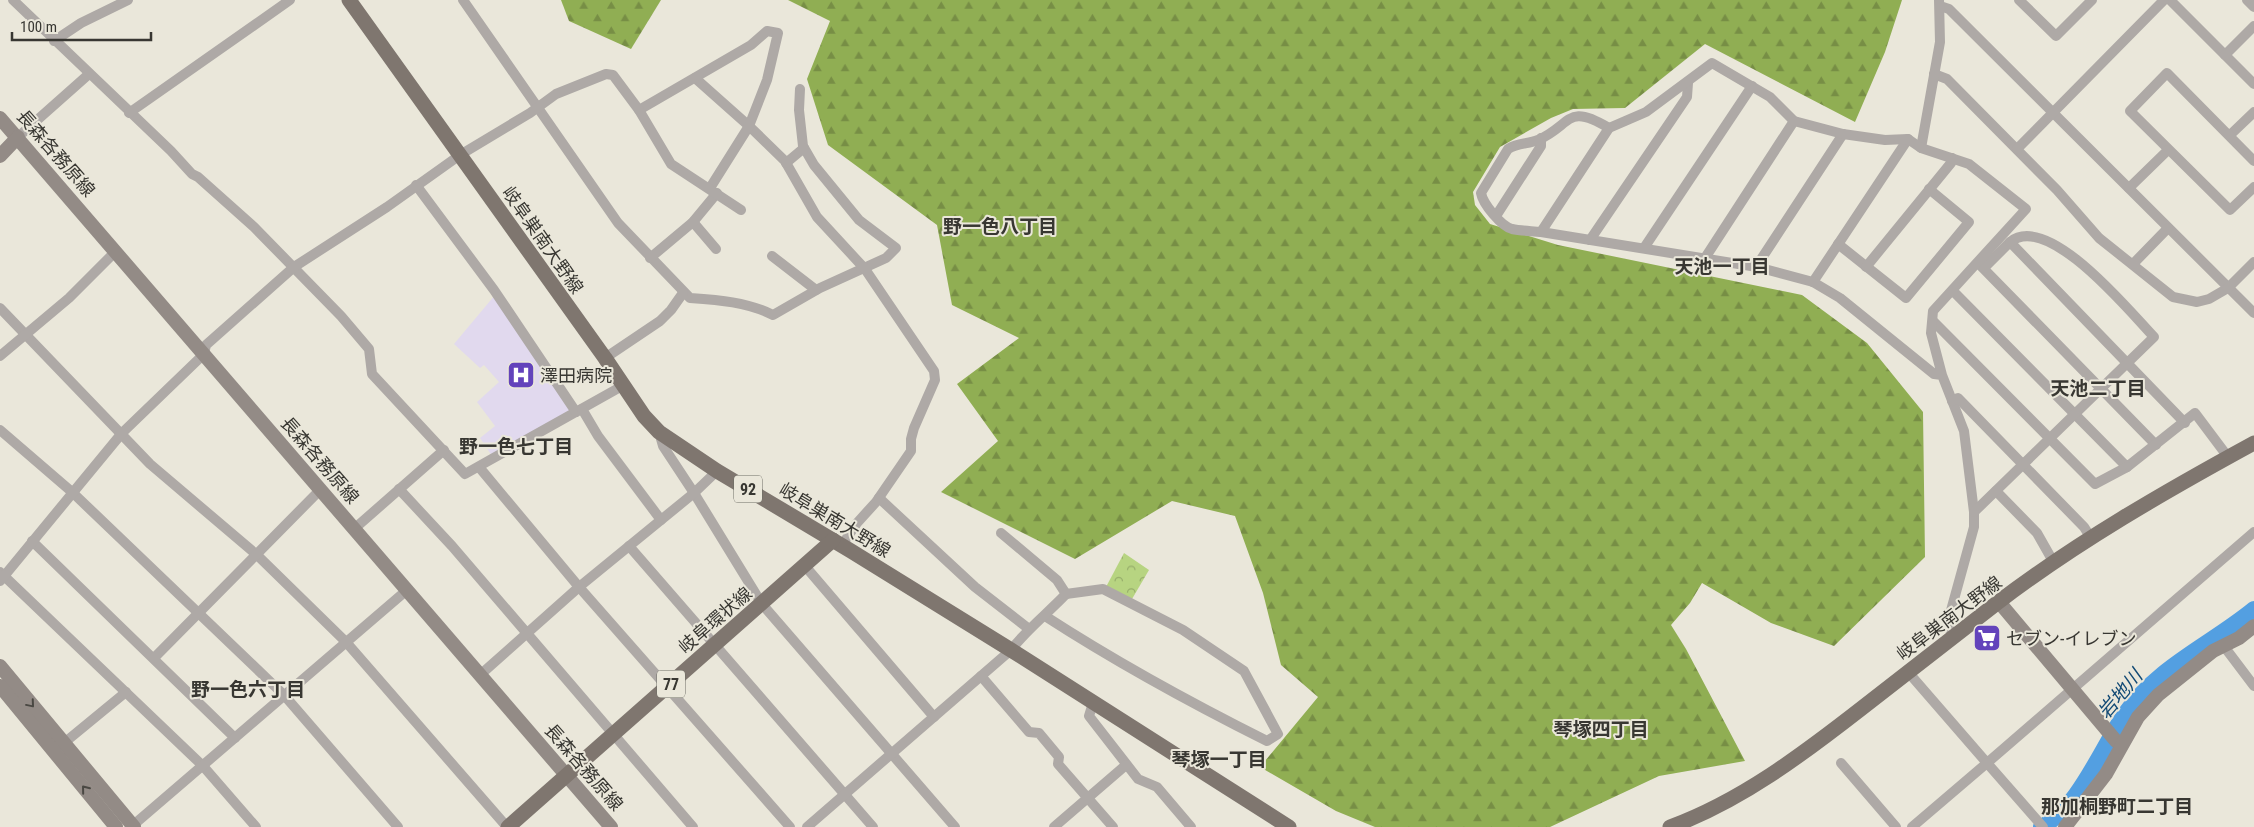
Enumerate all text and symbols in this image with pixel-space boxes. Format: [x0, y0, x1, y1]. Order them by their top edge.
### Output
scale bar [12, 10, 151, 42]
text: 100 m [20, 18, 57, 36]
street label: 長森各務原線 [13, 105, 99, 201]
street label: 岐阜巣南大野線 [498, 182, 588, 298]
district label: 野一色八丁目 [943, 215, 1057, 238]
district label: 天池一丁目 [1674, 255, 1770, 278]
hospital icon: 澤田病院 [506, 360, 536, 390]
place label: 澤田病院 [540, 365, 612, 386]
district label: 天池二丁目 [2050, 377, 2146, 400]
street label: 長森各務原線 [277, 412, 363, 508]
district label: 野一色七丁目 [459, 435, 573, 458]
road number: 92 [734, 476, 762, 502]
street label: 岐阜巣南大野線 [776, 479, 894, 561]
street label: 岐阜巣南大野線 [1892, 572, 2006, 664]
street label: 岐阜環状線 [674, 583, 756, 657]
supermarket icon: セブン-イレブン [1972, 623, 2002, 653]
place label: セブン-イレブン [2006, 628, 2136, 649]
water label: 岩地川 [2093, 663, 2148, 723]
road number: 77 [657, 671, 685, 698]
district label: 野一色六丁目 [191, 678, 305, 701]
one-way arrow [26, 698, 35, 707]
district label: 琴塚四丁目 [1553, 718, 1649, 741]
street label: 長森各務原線 [541, 719, 627, 815]
district label: 琴塚一丁目 [1171, 748, 1267, 771]
one-way arrow [82, 786, 91, 795]
district label: 那加桐野町二丁目 [2041, 795, 2193, 818]

